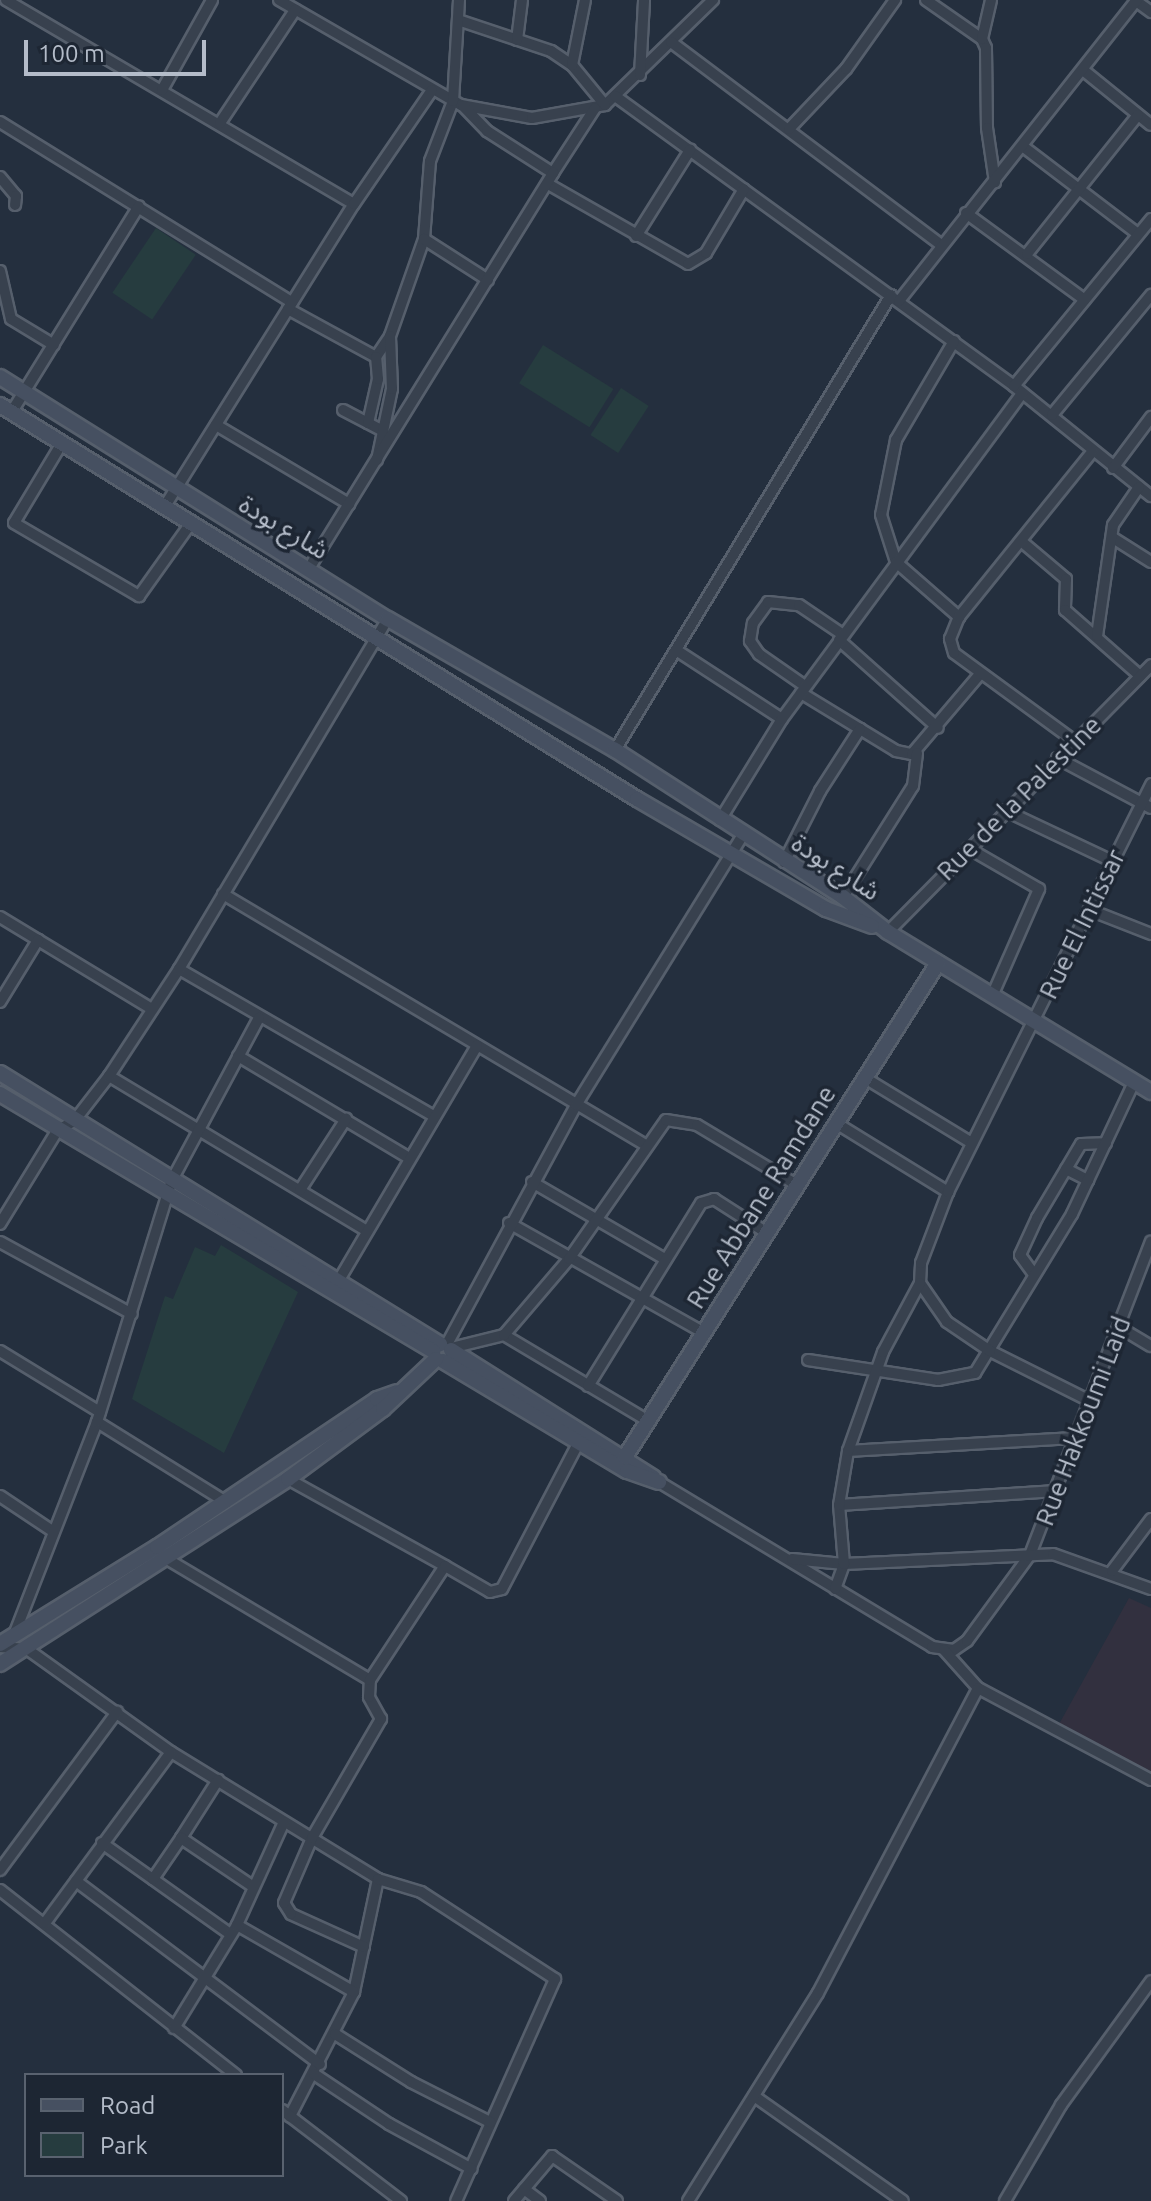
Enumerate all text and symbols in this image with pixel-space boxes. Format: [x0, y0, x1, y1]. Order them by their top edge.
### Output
scale bar [28, 24, 210, 74]
text: 100 m [38, 40, 105, 67]
street label: شارع بودة [234, 488, 334, 566]
street label: Rue de la Palestine [930, 709, 1108, 887]
street label: شارع بودة [786, 827, 886, 907]
street label: Rue El Intissar [1032, 844, 1132, 1004]
street label: Rue Abbane Ramdane [680, 1080, 842, 1314]
street label: Rue Hakkoumi Laid [1029, 1312, 1137, 1530]
legend [24, 2073, 284, 2177]
text: Road [100, 2092, 155, 2119]
text: Park [100, 2132, 148, 2159]

